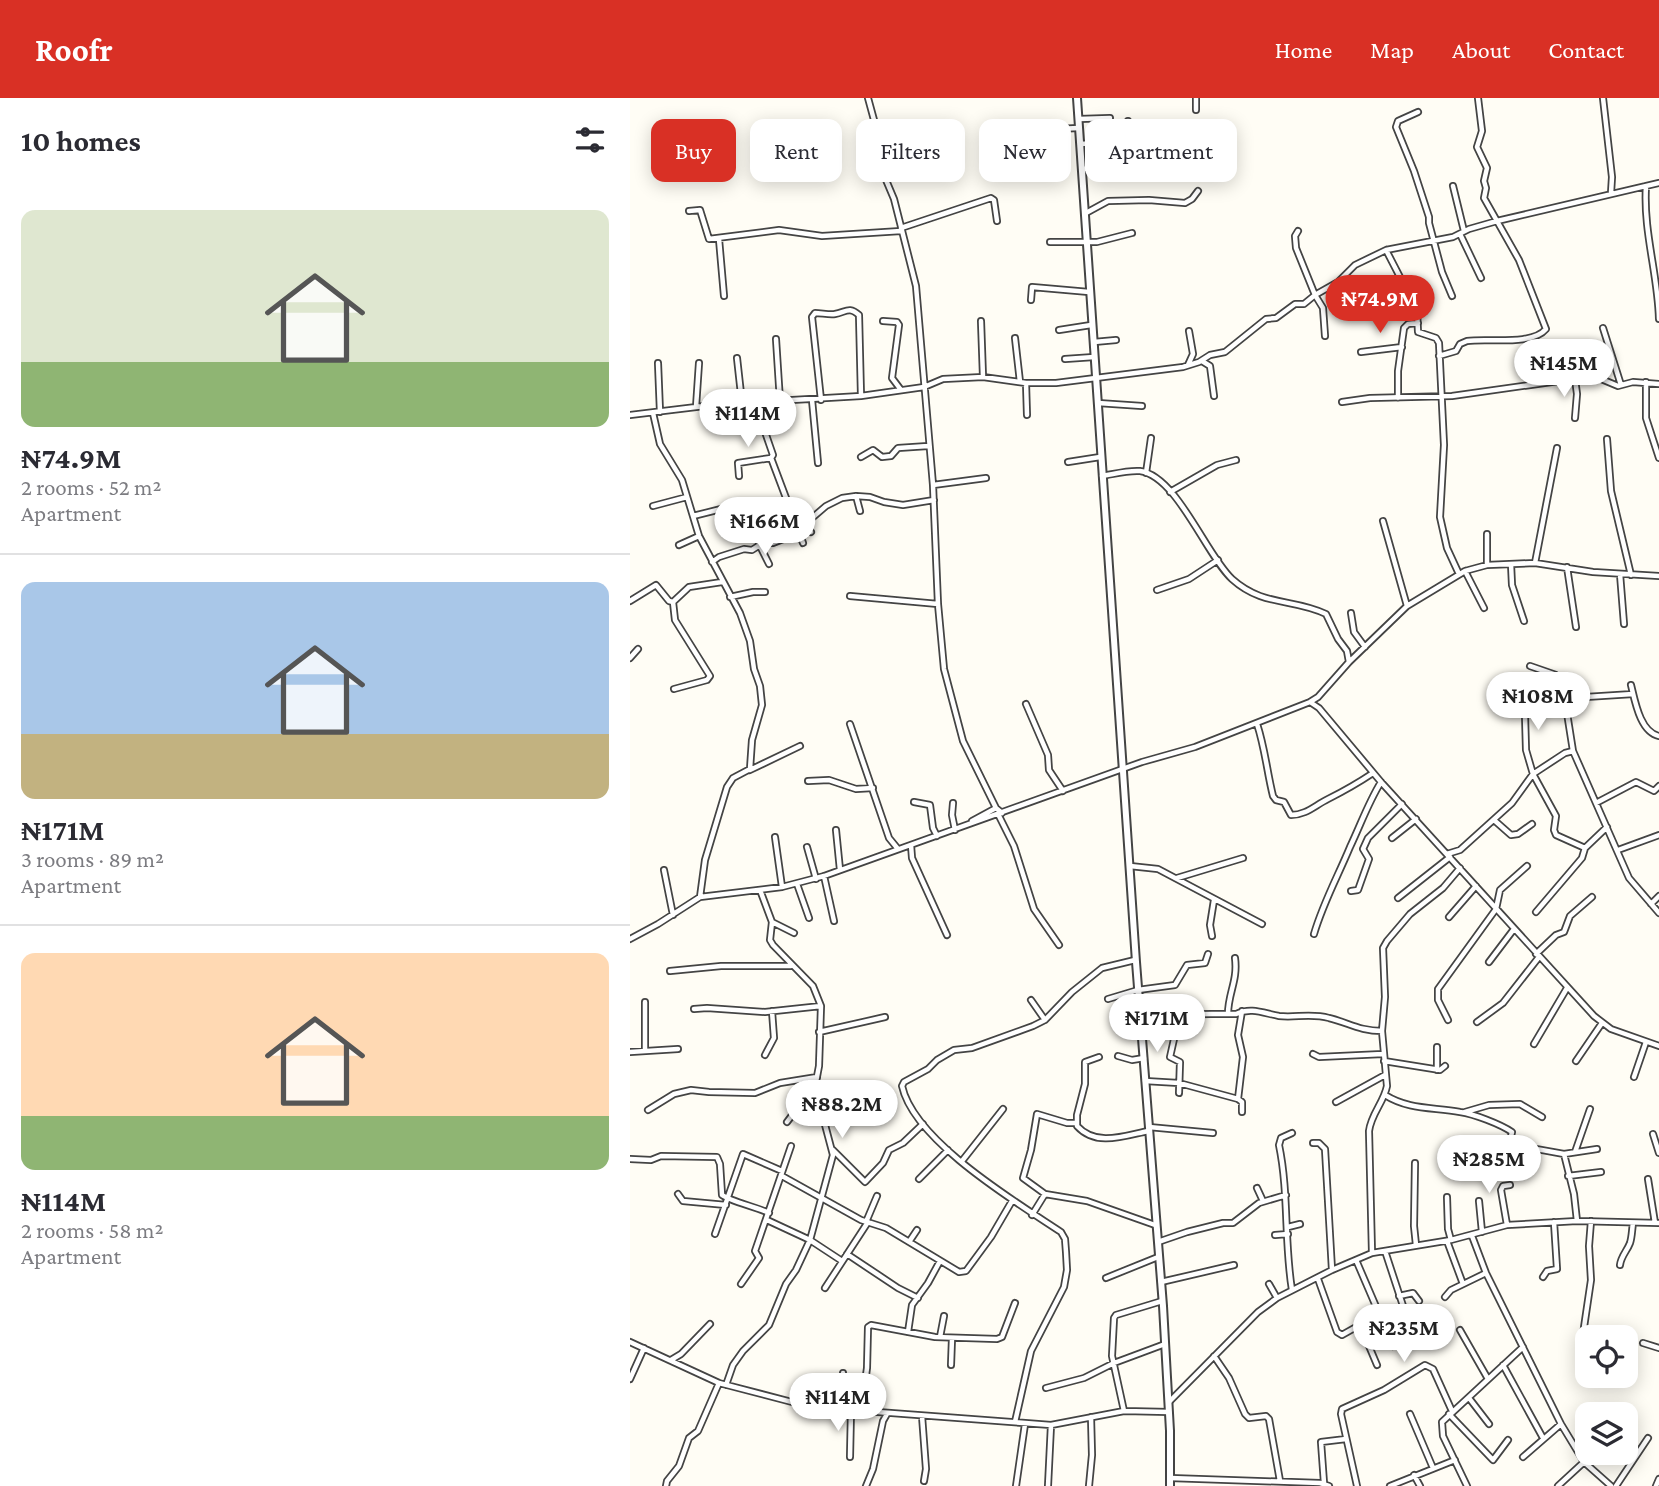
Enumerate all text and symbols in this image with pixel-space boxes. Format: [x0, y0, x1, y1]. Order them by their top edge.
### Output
text: Roofr [35, 31, 113, 68]
text: Home [1275, 36, 1332, 63]
text: Map [1370, 36, 1414, 63]
text: About [1452, 36, 1510, 63]
text: Contact [1548, 36, 1624, 63]
chip: Buy [651, 119, 736, 182]
chip: Rent [750, 119, 842, 182]
chip: Filters [856, 119, 965, 182]
chip: New [979, 119, 1071, 182]
chip: Apartment [1085, 119, 1237, 182]
icon: filters [571, 121, 609, 159]
text: 10 homes [21, 124, 141, 157]
icon: home [252, 255, 378, 381]
pin: ₦74.9M [1323, 275, 1437, 335]
text: ₦74.9M [1342, 285, 1418, 311]
pin: ₦145M [1515, 340, 1613, 399]
text: ₦145M [1530, 349, 1598, 375]
pin: ₦114M [699, 390, 797, 449]
text: ₦114M [715, 399, 781, 425]
text: ₦74.9M [21, 441, 121, 474]
text: 2 rooms · 52 m² [21, 474, 161, 500]
pin: ₦166M [716, 498, 814, 557]
text: Apartment [21, 500, 121, 526]
text: ₦166M [730, 507, 800, 533]
icon: home [252, 627, 378, 753]
pin: ₦108M [1489, 672, 1587, 732]
text: ₦108M [1502, 682, 1574, 708]
text: ₦171M [21, 813, 104, 846]
text: 3 rooms · 89 m² [21, 846, 164, 872]
text: Apartment [21, 872, 121, 898]
pin: ₦171M [1108, 995, 1206, 1054]
icon: home [252, 998, 378, 1124]
text: ₦171M [1125, 1004, 1189, 1030]
pin: ₦88.2M [785, 1080, 899, 1140]
text: ₦88.2M [802, 1090, 882, 1116]
pin: ₦285M [1440, 1136, 1538, 1195]
text: ₦285M [1453, 1145, 1525, 1171]
text: ₦114M [21, 1184, 106, 1217]
text: 2 rooms · 58 m² [21, 1217, 163, 1243]
text: Apartment [21, 1243, 121, 1269]
pin: ₦235M [1355, 1304, 1453, 1364]
text: ₦235M [1369, 1314, 1439, 1340]
map controls [1575, 1325, 1638, 1465]
button: locate [1575, 1325, 1638, 1388]
pin: ₦114M [789, 1374, 887, 1433]
text: ₦114M [805, 1383, 871, 1409]
button: layers [1575, 1402, 1638, 1465]

